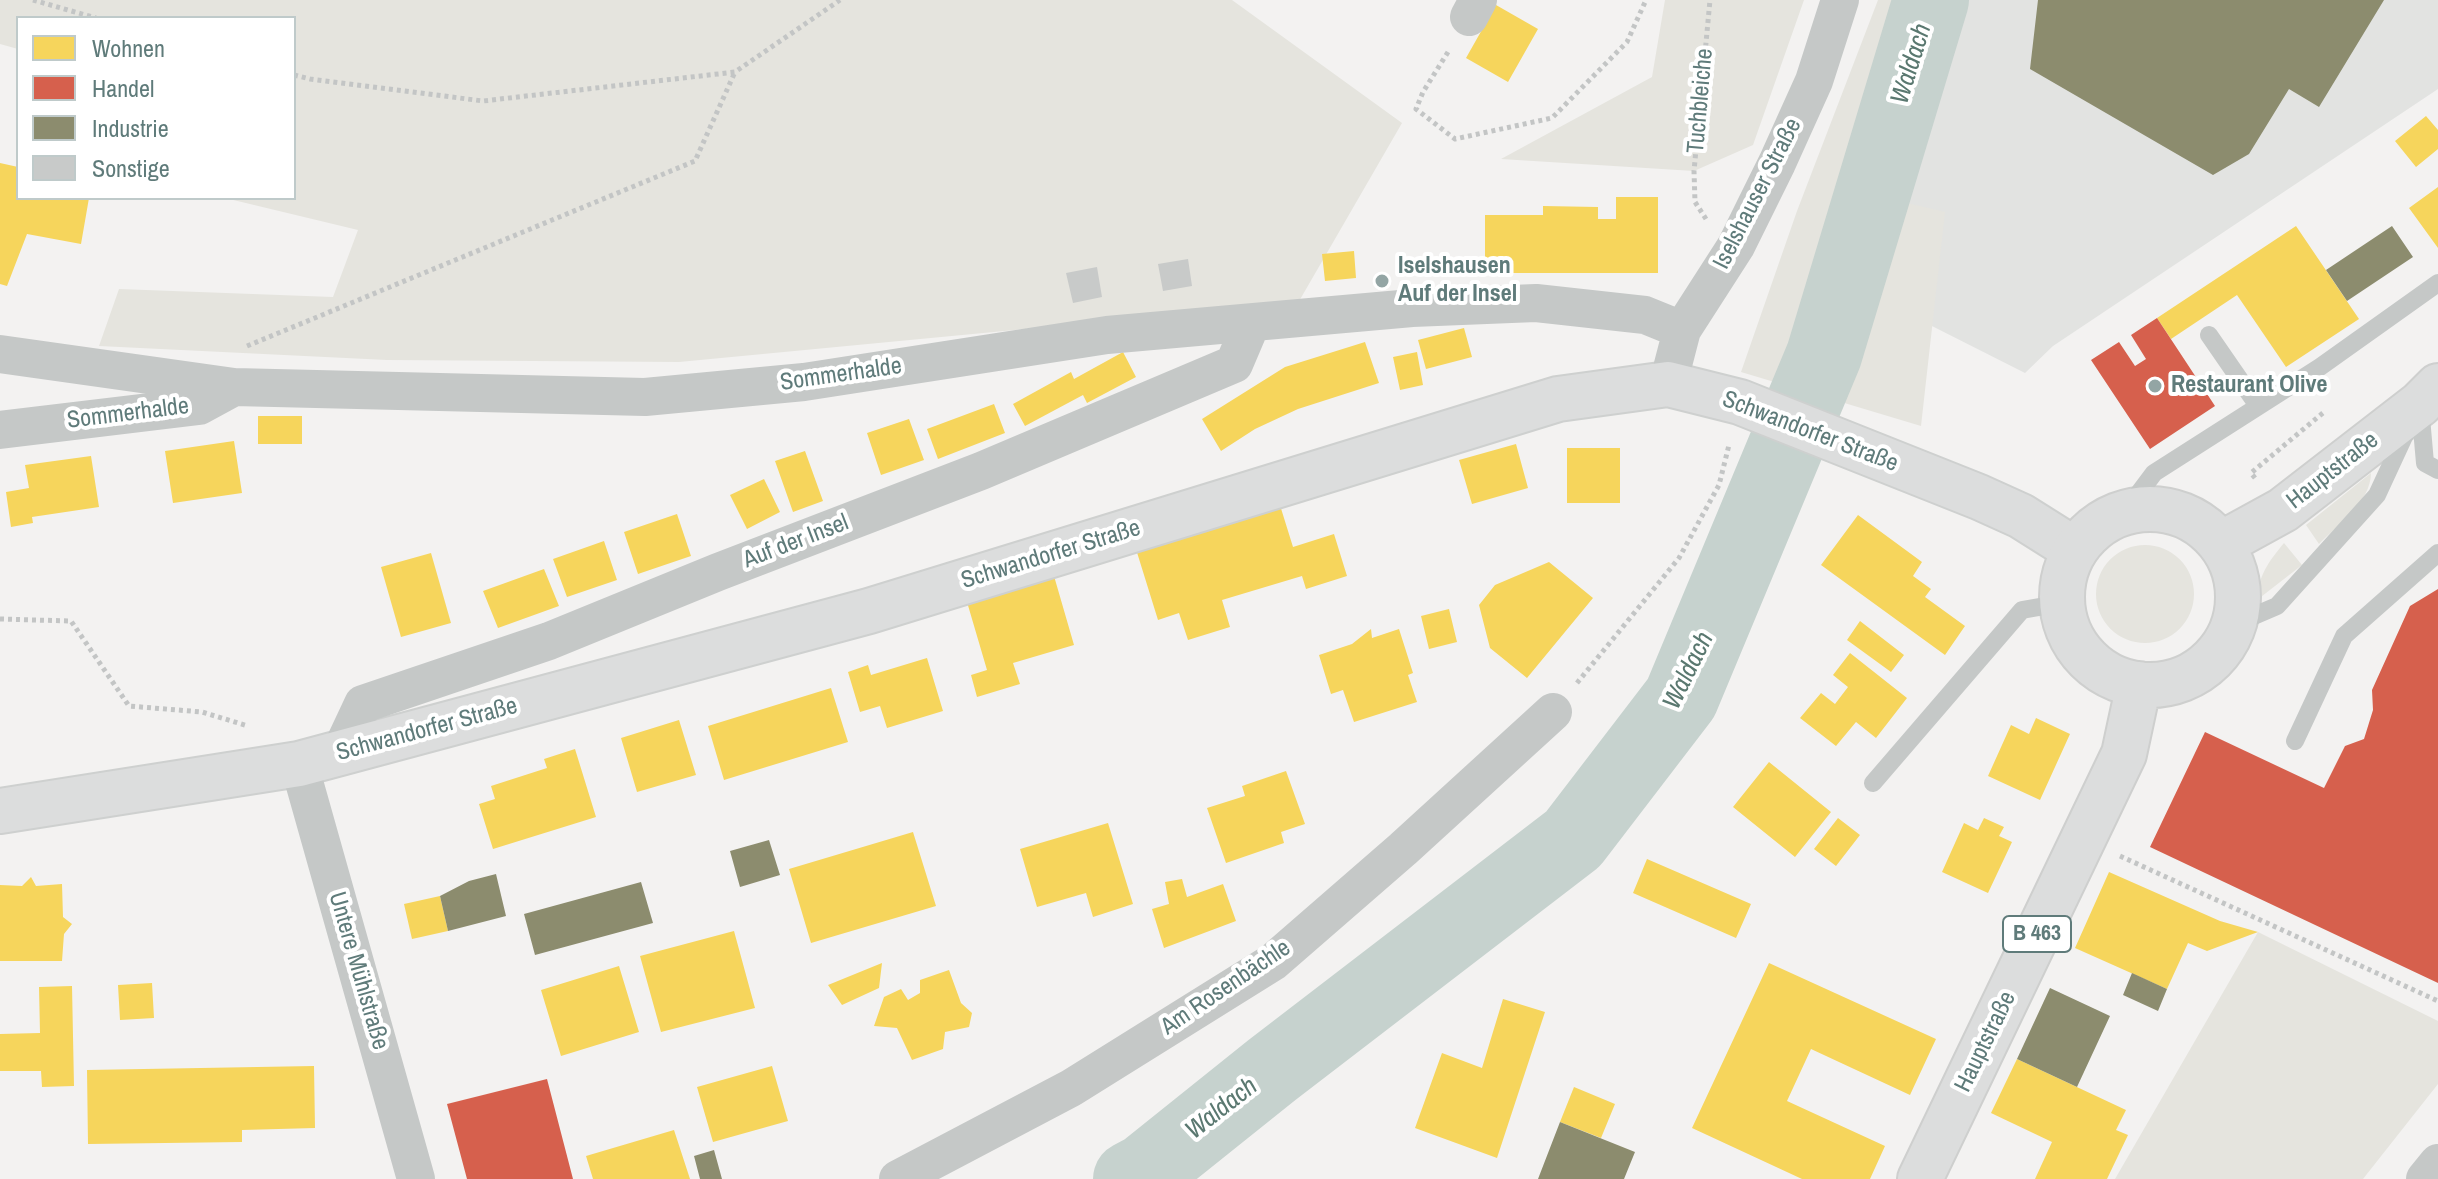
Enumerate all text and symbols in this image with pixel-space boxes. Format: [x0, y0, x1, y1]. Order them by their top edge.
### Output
legend [16, 16, 296, 200]
water label: Waldach [1885, 20, 1939, 108]
text: Wohnen [92, 32, 165, 64]
street label: Tuchbleiche [1682, 47, 1720, 155]
text: Handel [92, 72, 154, 104]
text: Industrie [92, 112, 169, 144]
street label: Iselshauser Straße [1708, 114, 1808, 274]
text: Sonstige [92, 152, 170, 184]
place label: Iselshausen Auf der Insel [1398, 253, 1517, 309]
marker: Iselshausen Auf der Insel [1373, 272, 1391, 290]
street label: Sommerhalde [778, 352, 904, 398]
place label: Restaurant Olive [2171, 372, 2327, 400]
marker: Restaurant Olive [2146, 377, 2164, 395]
street label: Schwandorfer Straße [1718, 385, 1902, 479]
street label: Sommerhalde [65, 392, 191, 436]
street label: Hauptstraße [2281, 426, 2385, 516]
street label: Auf der Insel [739, 509, 853, 575]
street label: Schwandorfer Straße [958, 514, 1144, 596]
water label: Waldach [1657, 627, 1721, 715]
street label: Schwandorfer Straße [333, 692, 521, 768]
street label: Untere Mühlstraße [322, 889, 394, 1053]
road number: B 463 [2003, 916, 2071, 952]
street label: Am Rosenbächle [1156, 934, 1296, 1042]
street label: Hauptstraße [1949, 987, 2023, 1097]
water label: Waldach [1180, 1071, 1264, 1147]

